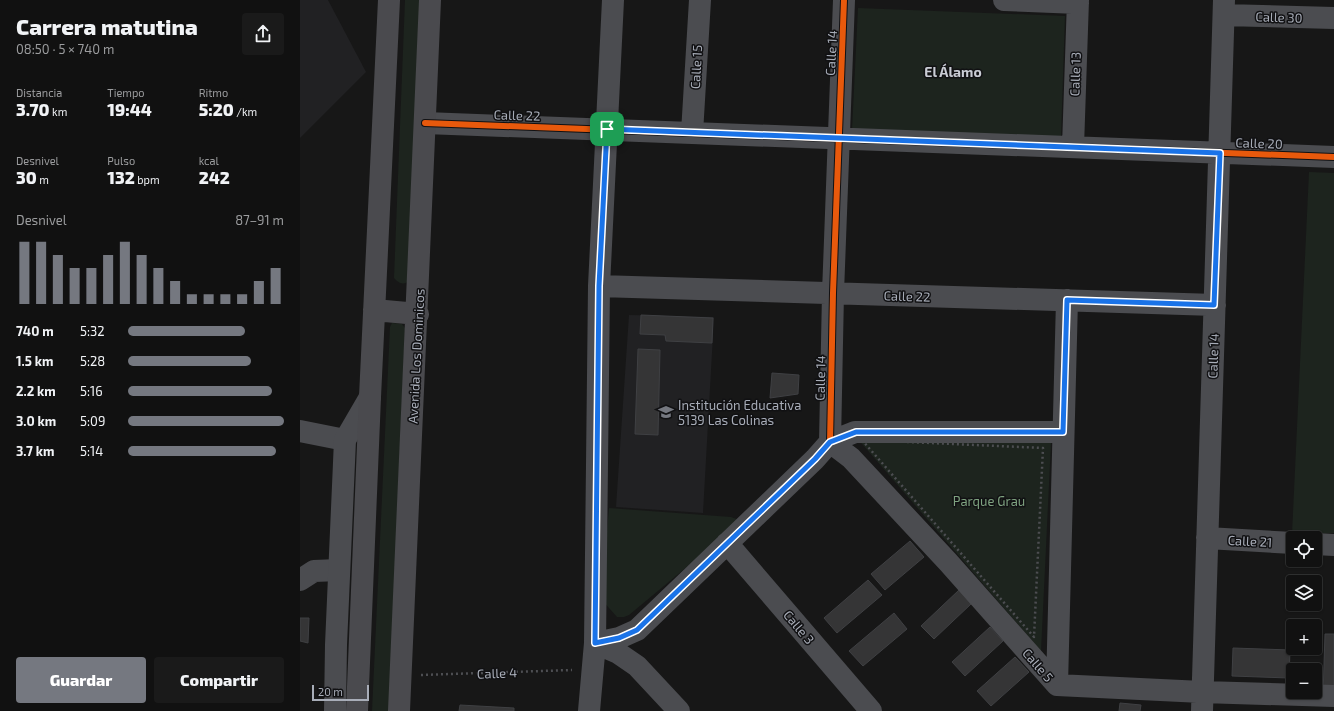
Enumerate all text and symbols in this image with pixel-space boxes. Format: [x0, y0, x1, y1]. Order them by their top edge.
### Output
street label: Calle 30 [1255, 8, 1303, 26]
text: Carrera matutina [16, 13, 198, 39]
button: share [242, 13, 284, 55]
street label: Calle 14 [822, 30, 840, 76]
text: 08:50 · 5 × 740 m [16, 41, 114, 57]
street label: Calle 15 [687, 44, 705, 90]
street label: Calle 13 [1066, 51, 1084, 97]
district label: El Álamo [924, 63, 982, 80]
text: Distancia [16, 86, 62, 99]
text: Tiempo [107, 86, 145, 99]
text: Ritmo [199, 86, 228, 99]
text: 3.70 [16, 99, 50, 119]
text: 19:44 [107, 99, 152, 119]
text: 5:20 [199, 99, 234, 119]
text: km [50, 105, 67, 118]
text: /km [234, 105, 257, 118]
street label: Calle 22 [493, 106, 541, 124]
pin [590, 112, 624, 146]
icon: arrive [596, 118, 618, 140]
street label: Calle 20 [1235, 134, 1283, 152]
text: Desnivel [16, 154, 59, 167]
text: Pulso [107, 154, 135, 167]
text: kcal [199, 154, 219, 167]
text: 30 [16, 167, 37, 187]
text: 132 [107, 167, 135, 187]
text: 242 [199, 167, 230, 187]
text: m [37, 173, 49, 186]
text: bpm [135, 173, 160, 186]
text: Desnivel [16, 212, 67, 228]
text: 87–91 m [235, 212, 284, 228]
street label: Calle 22 [883, 287, 931, 305]
street label: Avenida Los Dominicos [404, 288, 428, 424]
text: 740 m [16, 323, 54, 339]
text: 5:32 [80, 323, 105, 339]
street label: Calle 14 [1204, 333, 1222, 379]
text: 1.5 km [16, 353, 54, 369]
text: 5:28 [80, 353, 105, 369]
street label: Calle 14 [812, 355, 828, 401]
text: 2.2 km [16, 383, 56, 399]
text: 5:16 [80, 383, 103, 399]
place label: Institución Educativa 5139 Las Colinas [678, 397, 801, 428]
school or university icon: Institución Educativa 5139 Las Colinas [657, 403, 675, 421]
text: 3.0 km [16, 413, 56, 429]
text: 5:09 [80, 413, 105, 429]
text: 3.7 km [16, 443, 55, 459]
text: 5:14 [80, 443, 103, 459]
park label: Parque Grau [953, 493, 1025, 509]
map controls [1286, 531, 1322, 699]
button: locate [1286, 531, 1322, 567]
street label: Calle 21 [1227, 532, 1273, 550]
button: layers [1286, 575, 1322, 611]
street label: Calle 3 [780, 607, 818, 647]
button: + [1286, 619, 1322, 655]
street label: Calle 5 [1019, 645, 1057, 685]
button: Guardar [16, 657, 146, 703]
button: Compartir [154, 657, 284, 703]
button: − [1286, 663, 1322, 699]
street label: Calle 4 [477, 664, 517, 682]
scale bar [312, 683, 369, 702]
text: 20 m [318, 685, 343, 698]

